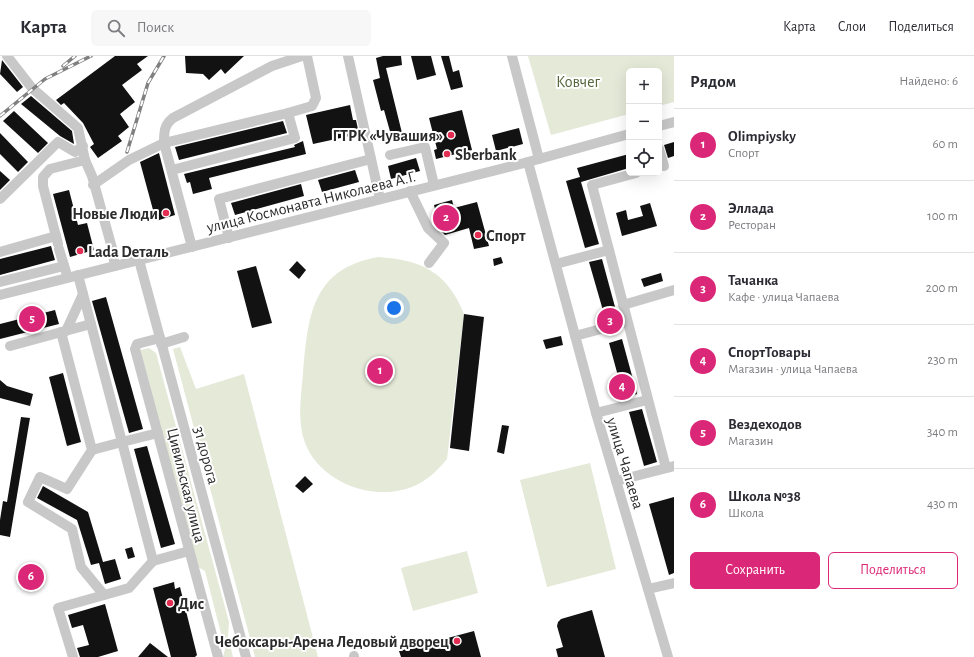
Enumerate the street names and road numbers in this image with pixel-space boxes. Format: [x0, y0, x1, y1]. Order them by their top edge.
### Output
street label: улица Космонавта Николаева А.Г. [204, 168, 418, 237]
street label: улица Чапаева [602, 415, 647, 511]
street label: 31 дорога [191, 425, 221, 486]
street label: Цивильская улица [163, 426, 208, 545]

